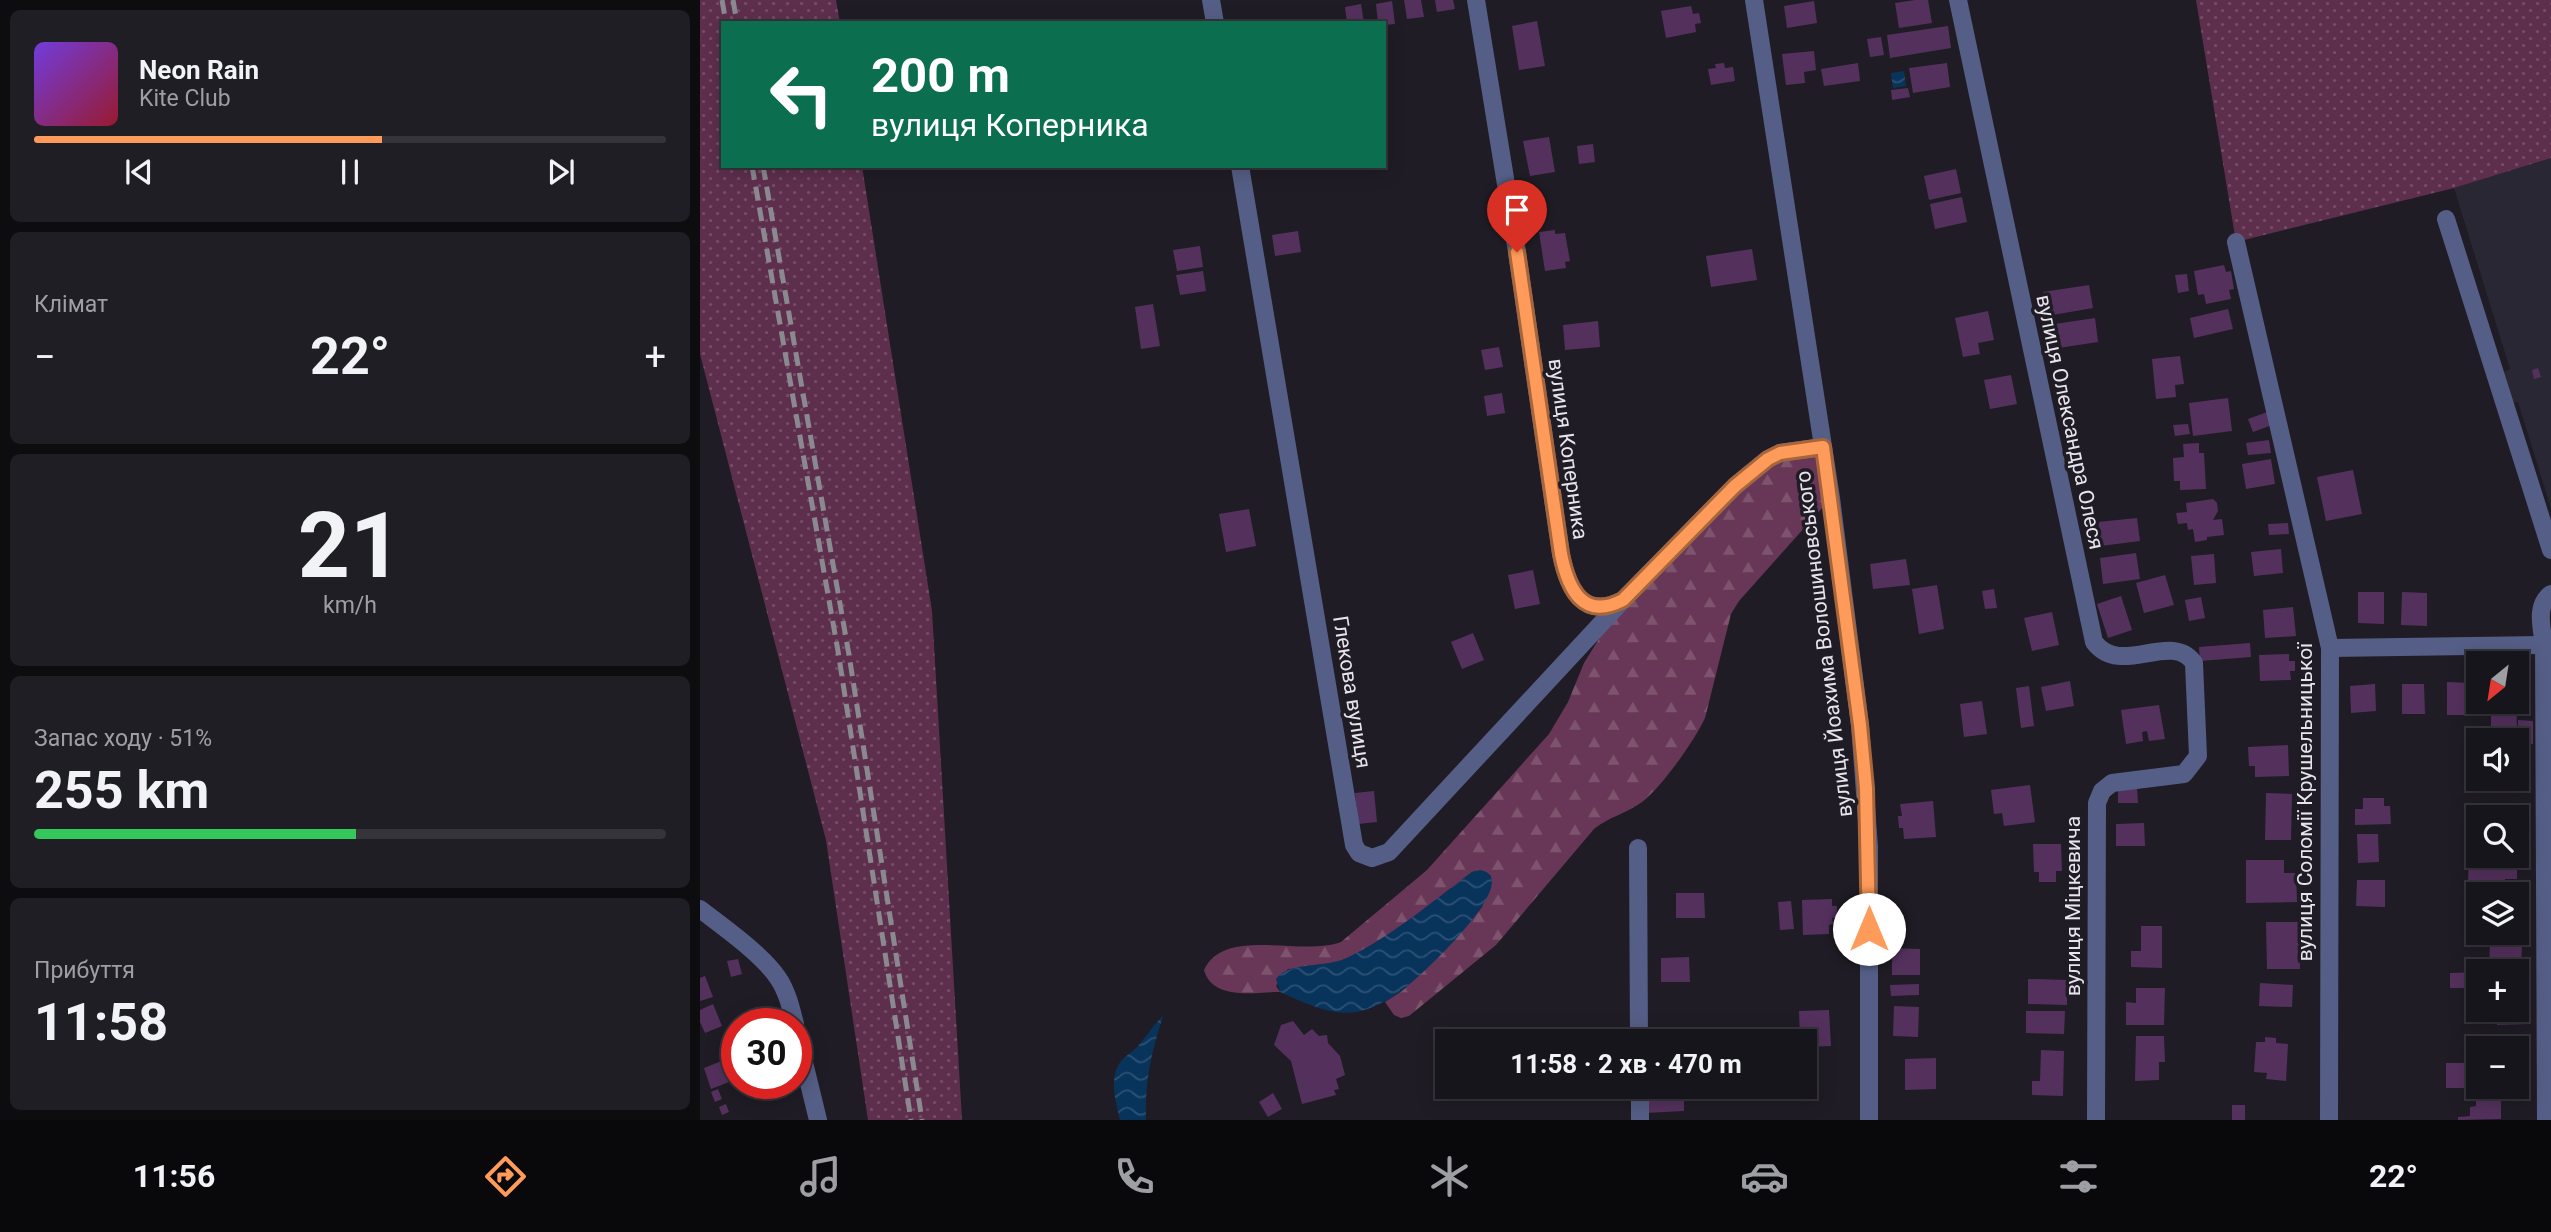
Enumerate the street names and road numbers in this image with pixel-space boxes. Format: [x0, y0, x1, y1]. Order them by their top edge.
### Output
street label: вулиця Олександра Олеся [2031, 292, 2109, 552]
street label: вулиця Коперника [1543, 357, 1593, 541]
street label: вулиця Йоахима Волошиновського [1791, 470, 1857, 818]
street label: Глекова вулиця [1328, 614, 1376, 770]
street label: вулиця Соломії Крушельницької [2293, 642, 2317, 961]
street label: вулиця Міцкевича [2061, 816, 2085, 996]

